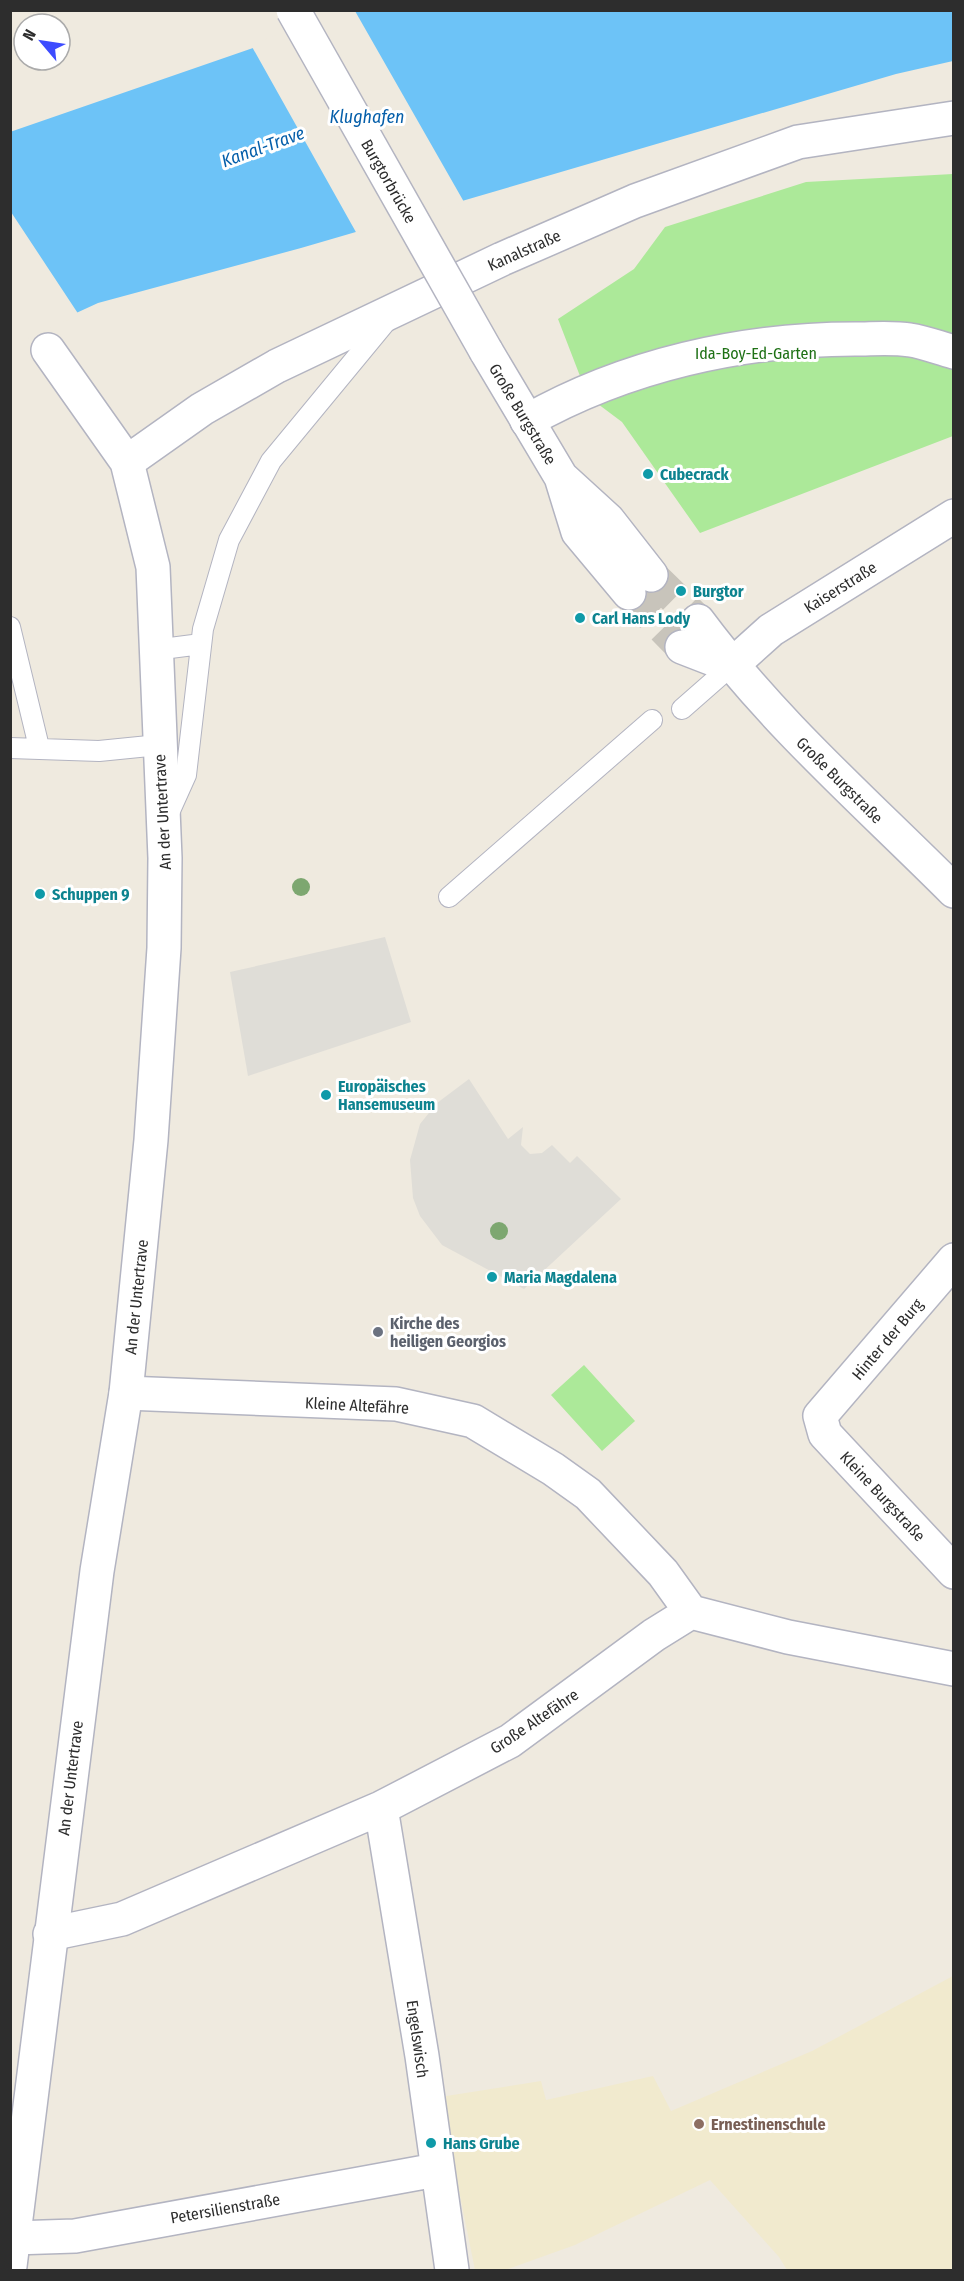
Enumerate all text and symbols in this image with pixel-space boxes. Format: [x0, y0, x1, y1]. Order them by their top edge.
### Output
north arrow [12, 12, 72, 72]
text: N [19, 26, 40, 44]
water label: Klughafen [330, 106, 404, 128]
water label: Kanal-Trave [218, 122, 308, 172]
street label: Burgtorbrücke [357, 136, 420, 227]
street label: Kanalstraße [485, 226, 564, 275]
park label: Ida-Boy-Ed-Garten [695, 344, 817, 363]
street label: Große Burgstraße [485, 360, 560, 468]
place label: Cubecrack [660, 465, 730, 484]
marker: Cubecrack [641, 467, 655, 481]
street label: Kaiserstraße [801, 558, 880, 617]
place label: Burgtor [693, 582, 744, 601]
marker: Burgtor [674, 584, 688, 598]
place label: Carl Hans Lody [592, 609, 690, 628]
marker: Carl Hans Lody [573, 611, 587, 625]
street label: Große Burgstraße [793, 733, 887, 828]
street label: An der Untertrave [150, 754, 175, 870]
place label: Schuppen 9 [52, 885, 129, 904]
marker: Schuppen 9 [33, 887, 47, 901]
place label: Europäisches Hansemuseum [338, 1077, 435, 1114]
marker: Europäisches Hansemuseum [319, 1088, 333, 1102]
street label: An der Untertrave [121, 1238, 152, 1356]
place label: Maria Magdalena [504, 1268, 617, 1287]
marker: Maria Magdalena [485, 1270, 499, 1284]
street label: Hinter der Burg [848, 1294, 927, 1384]
place label: Kirche des heiligen Georgios [390, 1314, 506, 1351]
marker: Kirche des heiligen Georgios [371, 1325, 385, 1339]
street label: Kleine Altefähre [305, 1393, 410, 1418]
street label: Kleine Burgstraße [836, 1447, 929, 1545]
street label: Große Altefähre [487, 1685, 582, 1758]
street label: An der Untertrave [54, 1719, 87, 1837]
street label: Engelswisch [403, 1999, 432, 2079]
place label: Ernestinenschule [711, 2115, 826, 2134]
marker: Ernestinenschule [692, 2117, 706, 2131]
place label: Hans Grube [443, 2134, 520, 2153]
marker: Hans Grube [424, 2136, 438, 2150]
street label: Petersilienstraße [169, 2189, 281, 2227]

